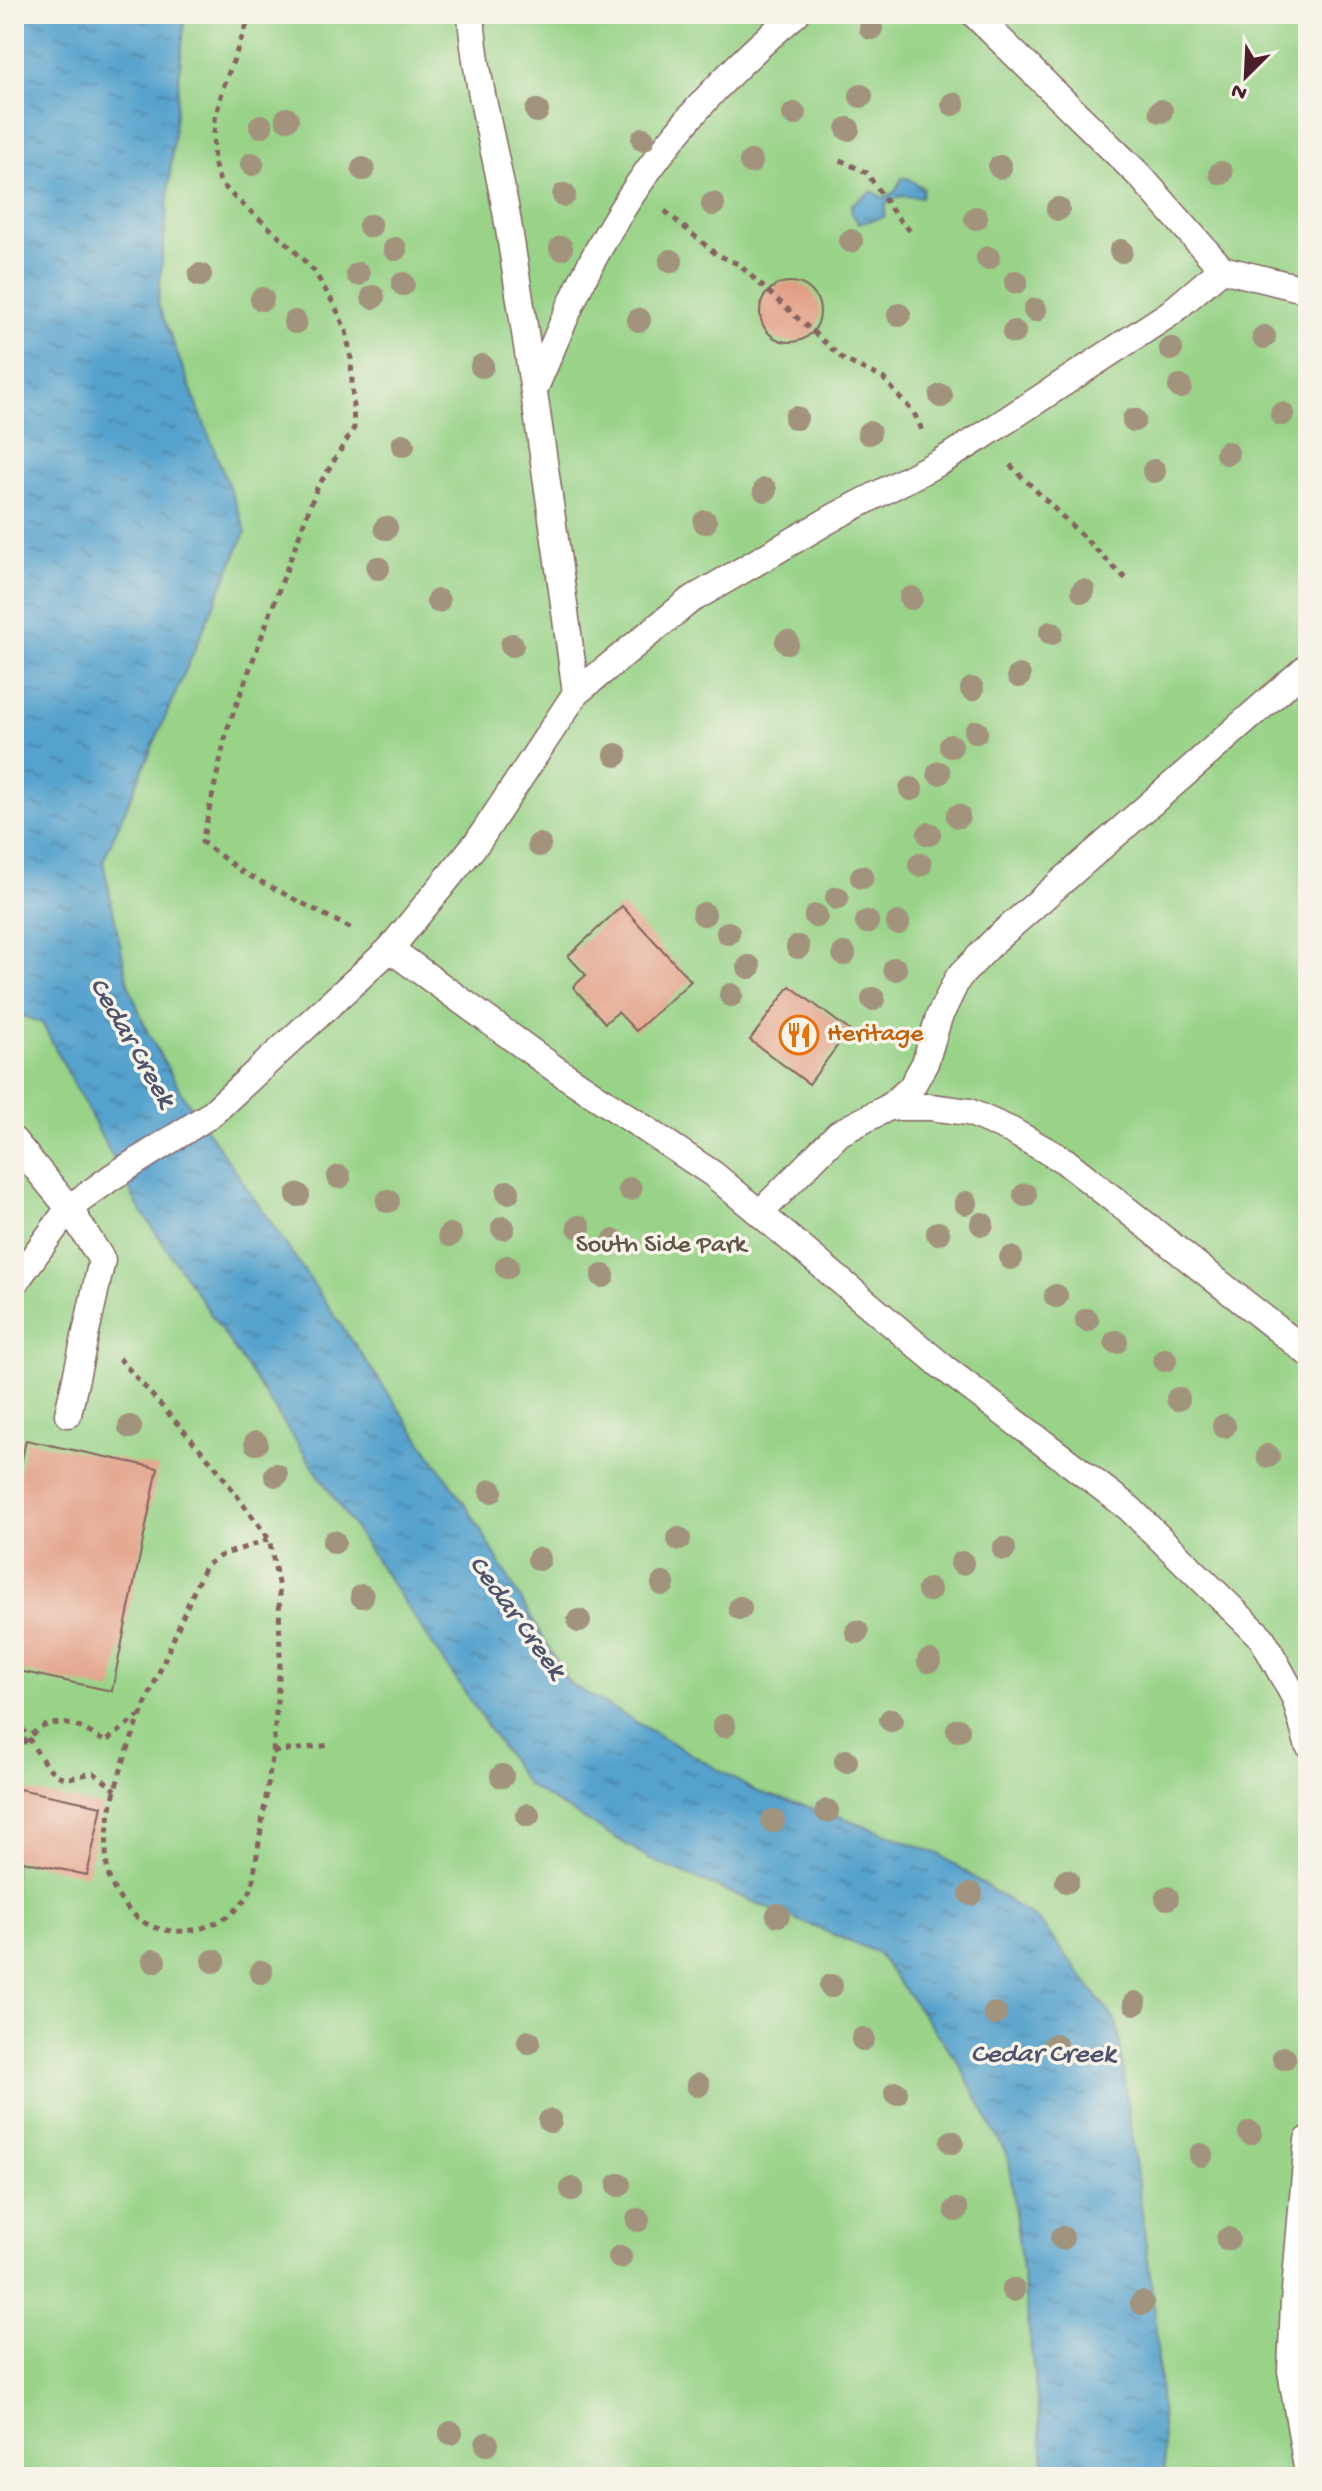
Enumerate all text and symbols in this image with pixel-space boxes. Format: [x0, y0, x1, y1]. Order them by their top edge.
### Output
north arrow [1206, 36, 1286, 116]
text: N [1228, 76, 1251, 105]
water label: Cedar Creek [81, 972, 183, 1116]
restaurant icon: Heritage [778, 1014, 820, 1056]
place label: Heritage [827, 1020, 924, 1051]
park label: South Side Park [576, 1231, 749, 1262]
water label: Cedar Creek [460, 1550, 573, 1688]
water label: Cedar Creek [971, 2039, 1118, 2072]

